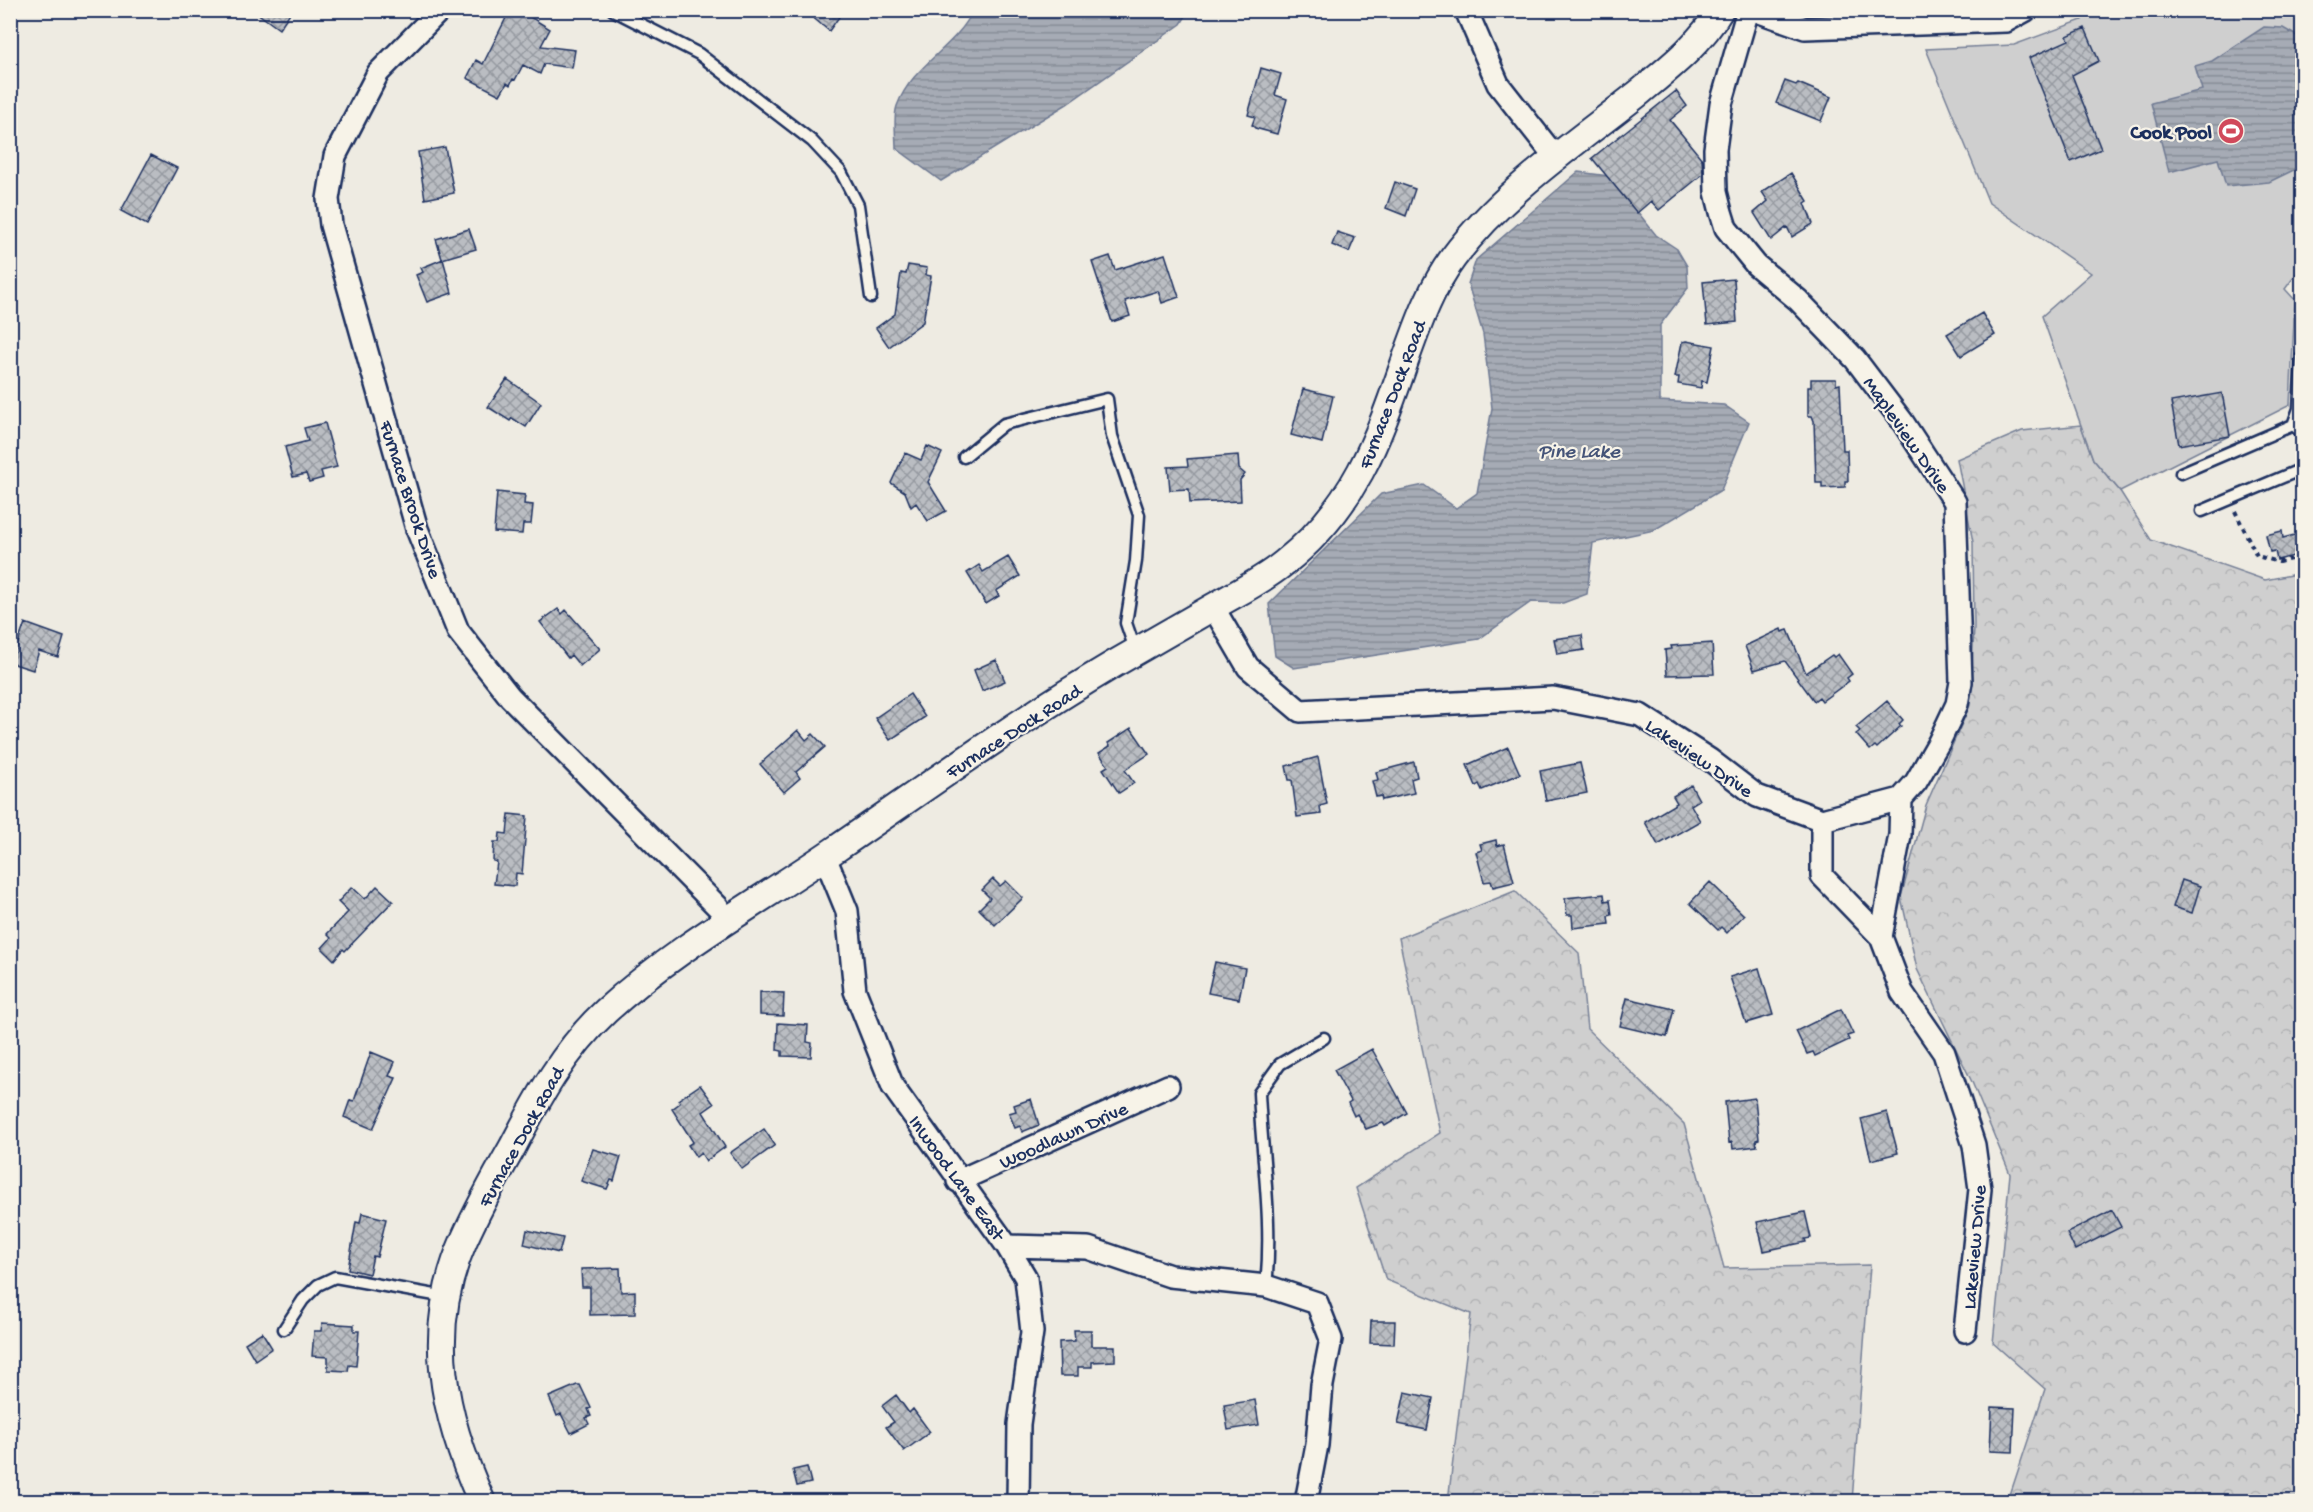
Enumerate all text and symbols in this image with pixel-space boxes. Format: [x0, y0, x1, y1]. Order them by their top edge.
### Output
sports icon: Cook Pool [2216, 116, 2246, 146]
place label: Cook Pool [2130, 123, 2213, 146]
street label: Furnace Dock Road [1355, 316, 1434, 473]
street label: Mapleview Drive [1856, 373, 1954, 499]
street label: Furnace Brook Drive [372, 417, 445, 582]
water label: Pine Lake [1538, 441, 1621, 466]
street label: Furnace Dock Road [942, 679, 1089, 786]
street label: Lakeview Drive [1640, 715, 1757, 805]
street label: Furnace Dock Road [475, 1062, 572, 1213]
street label: Woodlawn Drive [997, 1098, 1133, 1176]
street label: Inwood Lane East [902, 1112, 1009, 1248]
street label: Lakeview Drive [1960, 1183, 1993, 1311]

